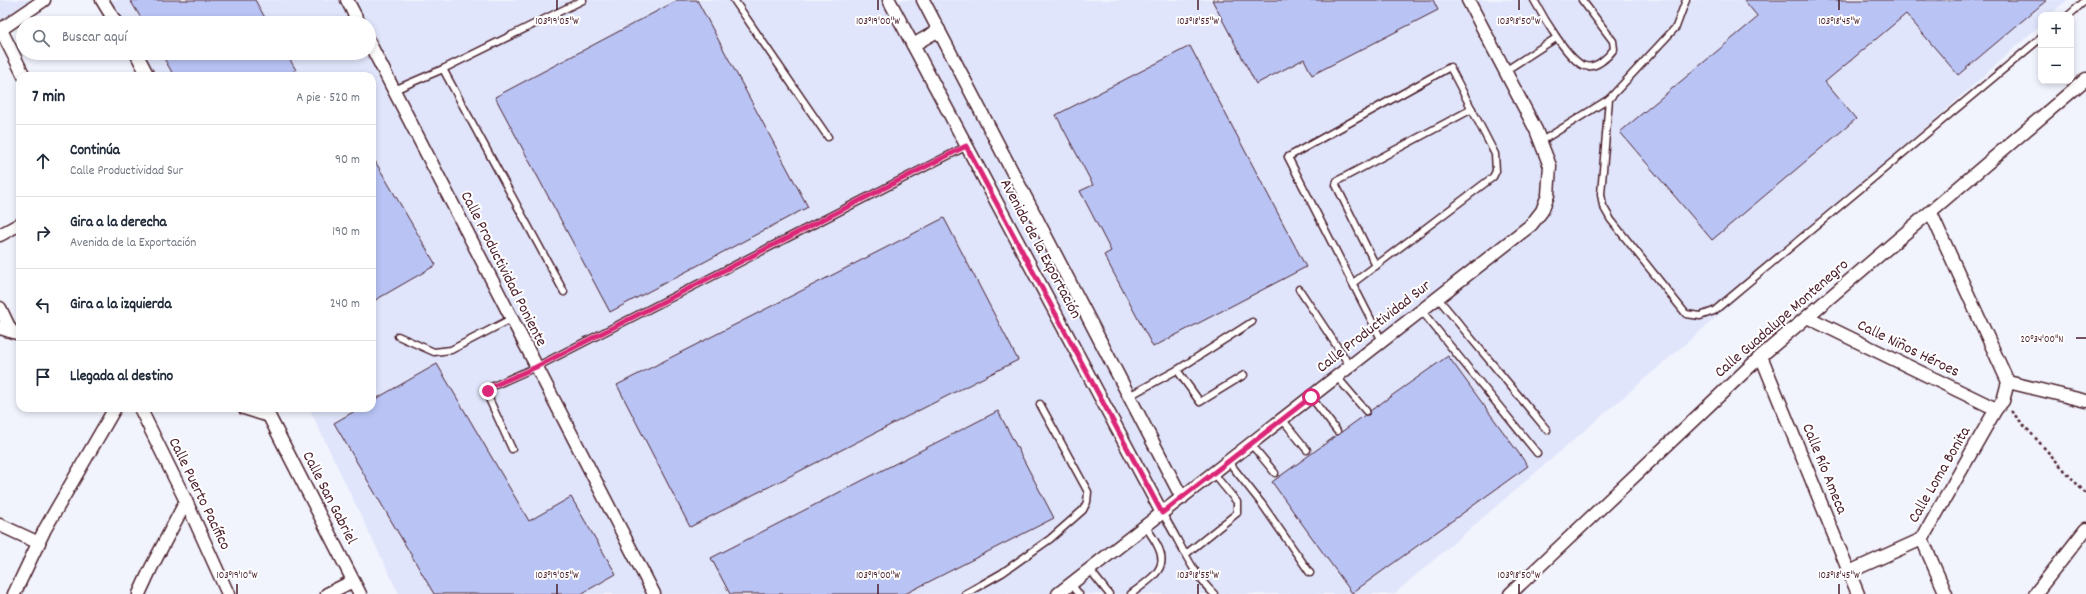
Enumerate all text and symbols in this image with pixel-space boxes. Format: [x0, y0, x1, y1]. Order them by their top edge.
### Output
map controls [2038, 12, 2074, 84]
button: + [2038, 12, 2074, 48]
text: 103°19'05"W [535, 15, 579, 29]
text: 103°19'00"W [856, 15, 900, 29]
text: 103°18'55"W [1177, 15, 1219, 29]
text: 103°18'50"W [1498, 15, 1541, 29]
text: 103°18'45"W [1818, 15, 1860, 29]
search box [16, 16, 376, 60]
icon: search [30, 27, 52, 49]
text: Buscar aquí [62, 27, 127, 49]
button: − [2038, 48, 2074, 84]
text: 7 min [32, 86, 65, 110]
text: A pie · 520 m [296, 89, 360, 108]
text: Continúa [70, 140, 120, 162]
icon: ahead [32, 150, 54, 172]
text: 90 m [335, 151, 360, 170]
text: Calle Productividad Sur [70, 162, 183, 181]
street label: Avenida de la Exportación [993, 175, 1087, 323]
street label: Calle Productividad Poniente [454, 187, 552, 351]
text: Gira a la derecha [70, 212, 167, 234]
icon: right [32, 222, 54, 244]
text: 190 m [332, 223, 360, 242]
text: Avenida de la Exportación [70, 234, 196, 253]
street label: Calle Guadalupe Montenegro [1710, 254, 1854, 384]
street label: Calle Productividad Sur [1312, 275, 1436, 379]
icon: left [32, 294, 54, 316]
text: Gira a la izquierda [70, 294, 171, 316]
text: 240 m [330, 295, 360, 314]
street label: Calle Niños Héroes [1853, 314, 1963, 384]
text: 20°34'00"N [2021, 333, 2064, 347]
icon: arrive [32, 366, 54, 388]
text: Llegada al destino [70, 366, 173, 388]
route end [479, 382, 497, 400]
route start [1302, 388, 1320, 406]
street label: Calle Río Ameca [1795, 420, 1853, 518]
street label: Calle Loma Bonita [1903, 422, 1977, 528]
street label: Calle Puerto Pacífico [162, 434, 236, 554]
street label: Calle San Gabriel [296, 448, 362, 549]
text: 103°19'10"W [217, 569, 258, 583]
text: 103°19'05"W [535, 569, 579, 583]
text: 103°19'00"W [856, 569, 900, 583]
text: 103°18'55"W [1177, 569, 1219, 583]
text: 103°18'50"W [1498, 569, 1541, 583]
text: 103°18'45"W [1818, 569, 1860, 583]

